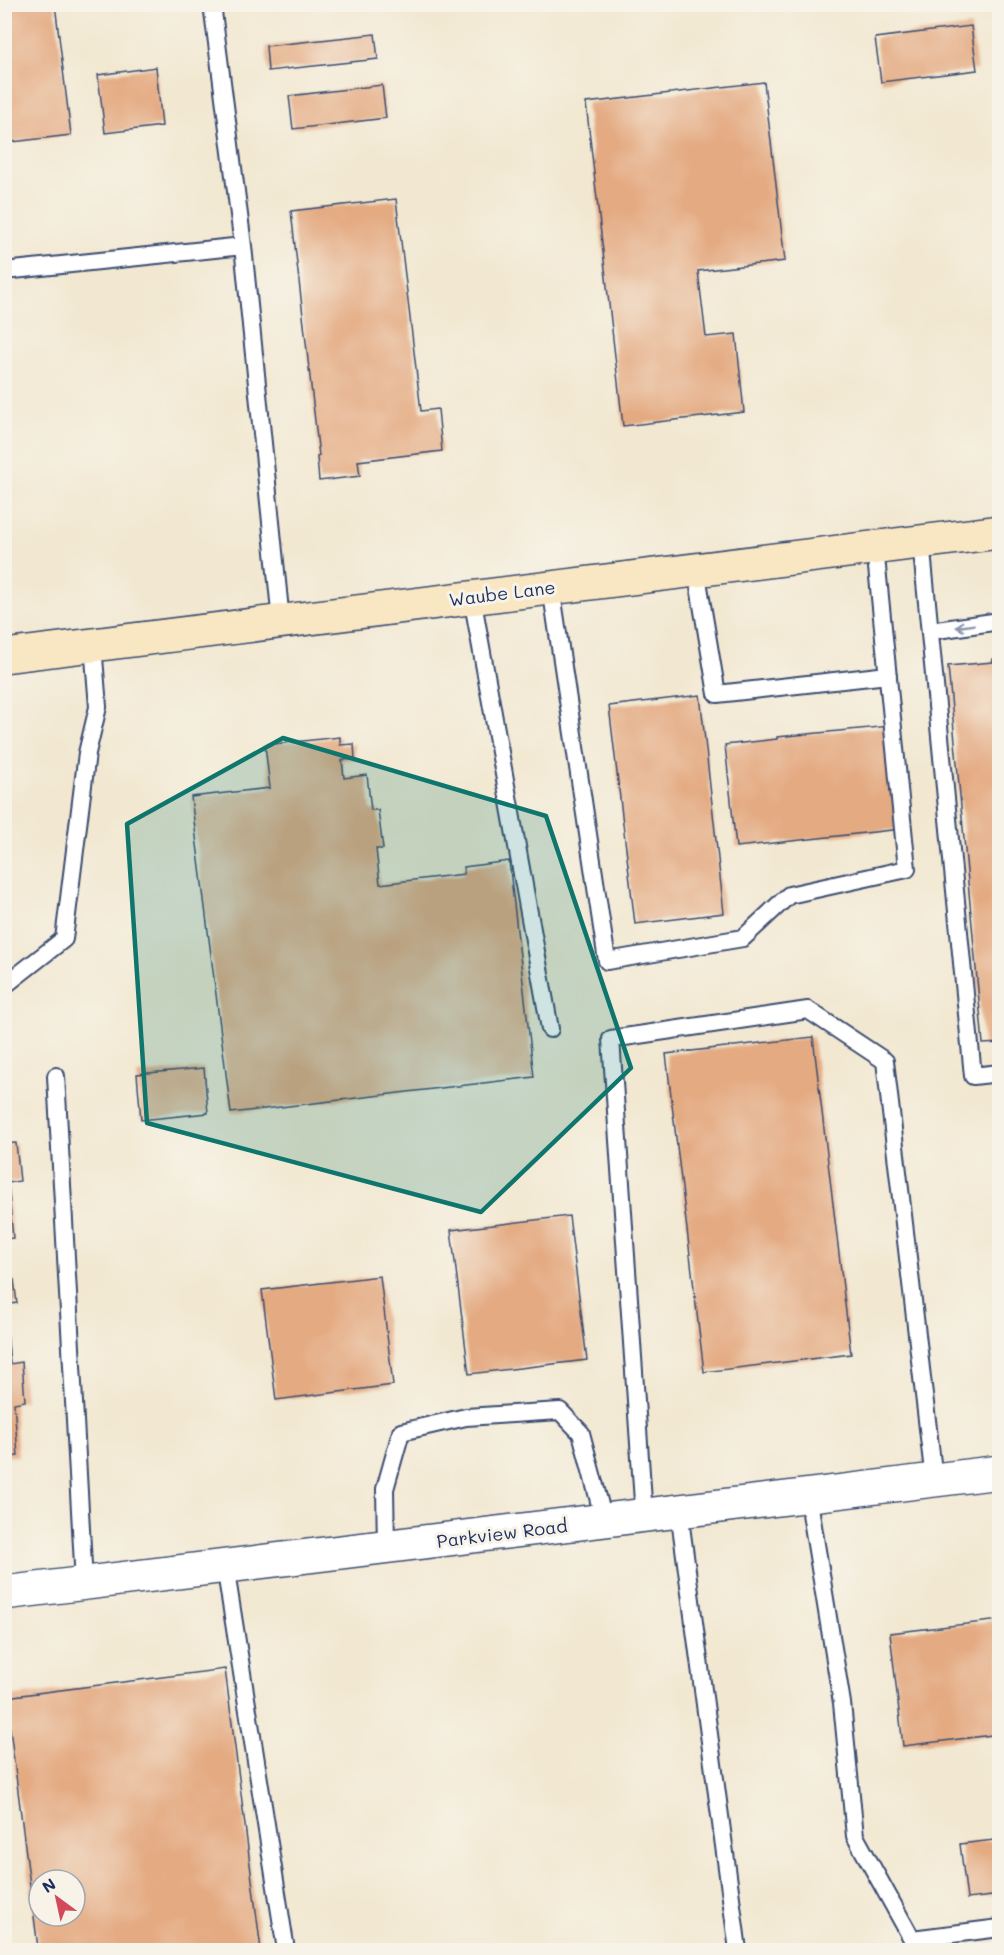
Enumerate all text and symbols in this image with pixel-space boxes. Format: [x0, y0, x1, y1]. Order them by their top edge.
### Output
street label: Waube Lane [447, 575, 557, 611]
one-way arrow [955, 621, 975, 632]
street label: Parkview Road [435, 1513, 569, 1553]
north arrow [27, 1868, 87, 1928]
text: N [38, 1873, 59, 1897]

